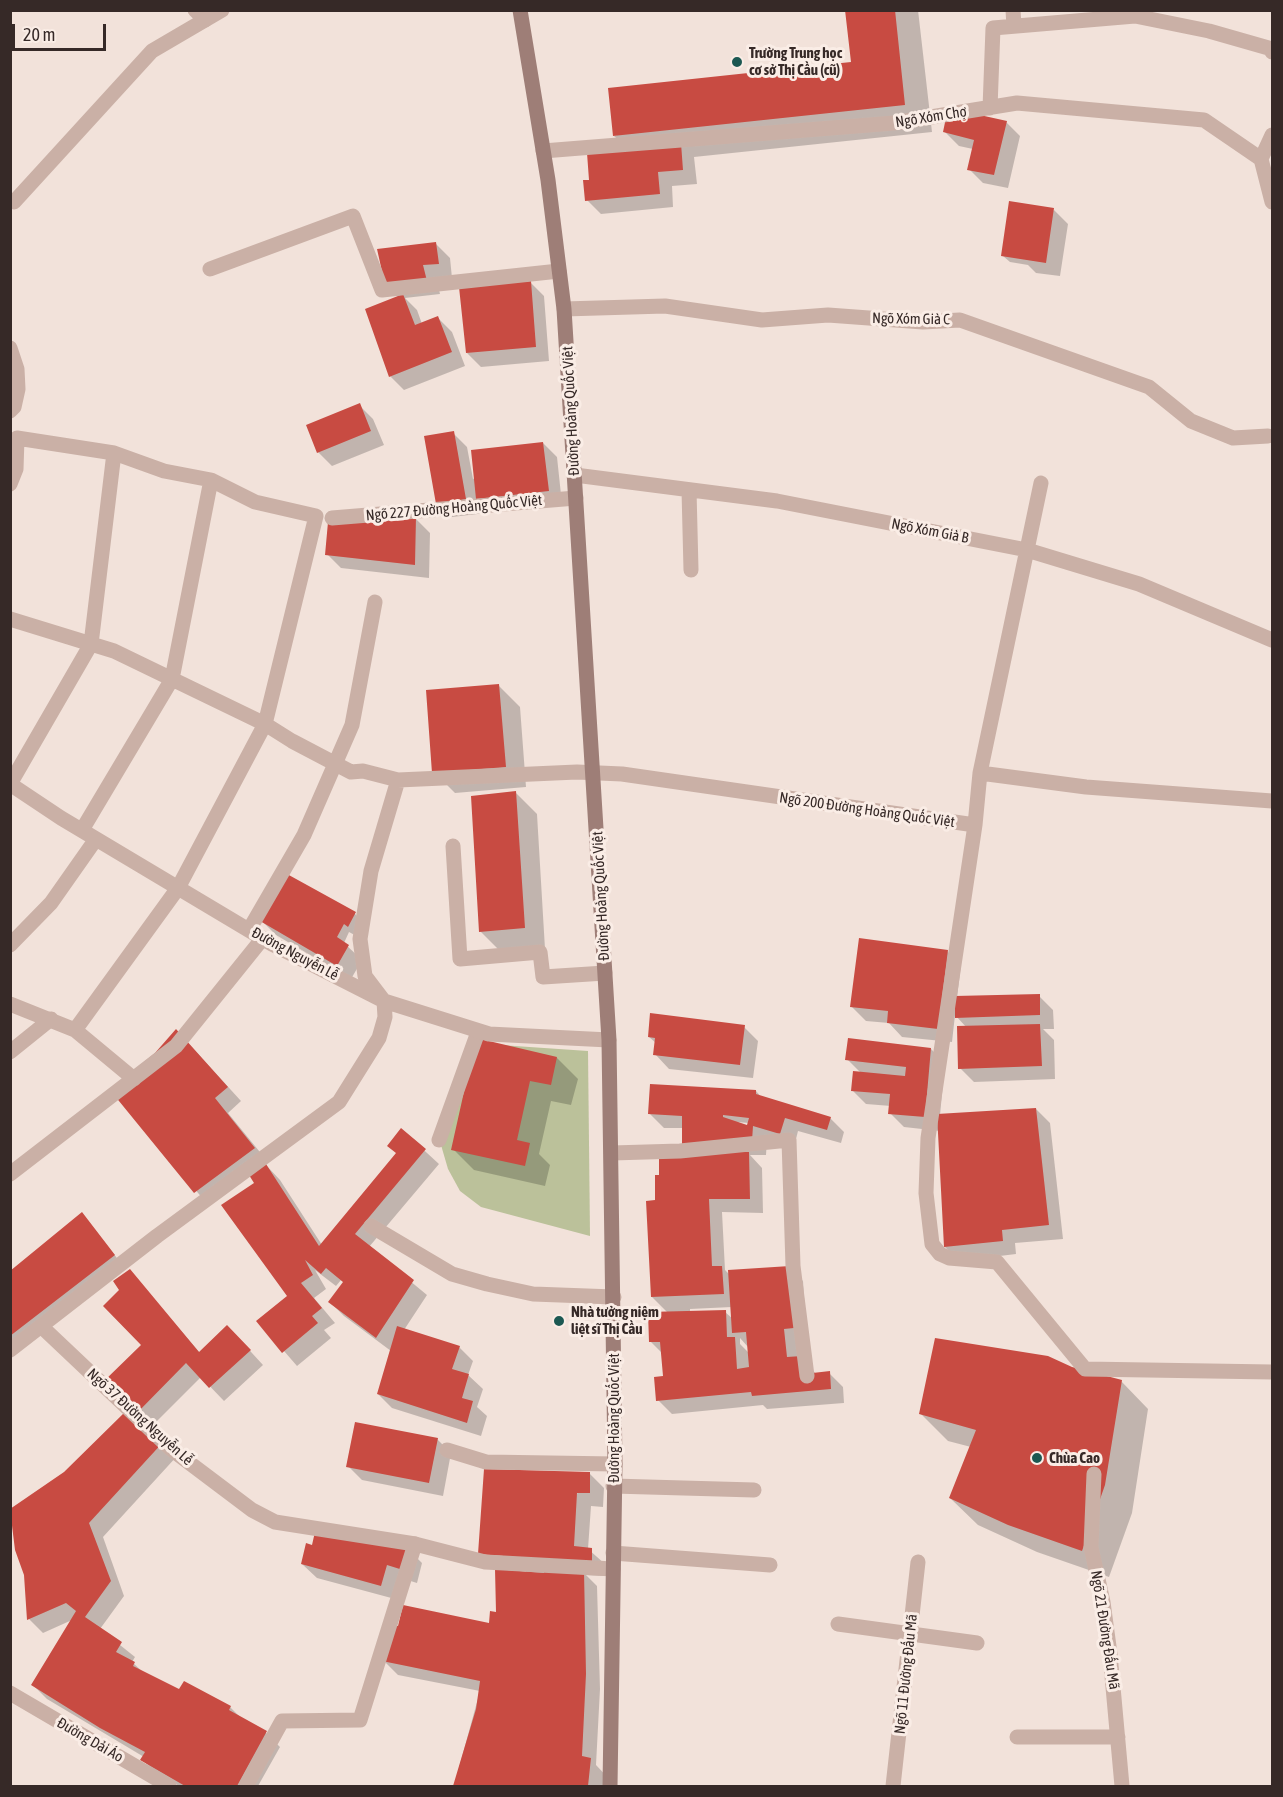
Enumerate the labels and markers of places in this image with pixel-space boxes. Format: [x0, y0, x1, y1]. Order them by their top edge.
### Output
place label: Trường Trung học cơ sở Thị Cầu (cũ) [749, 44, 842, 79]
marker: Trường Trung học cơ sở Thị Cầu (cũ) [730, 55, 744, 69]
place label: Nhà tưởng niệm liệt sĩ Thị Cầu [571, 1303, 659, 1338]
marker: Nhà tưởng niệm liệt sĩ Thị Cầu [552, 1314, 566, 1328]
place label: Chùa Cao [1049, 1449, 1100, 1467]
marker: Chùa Cao [1030, 1451, 1044, 1465]

